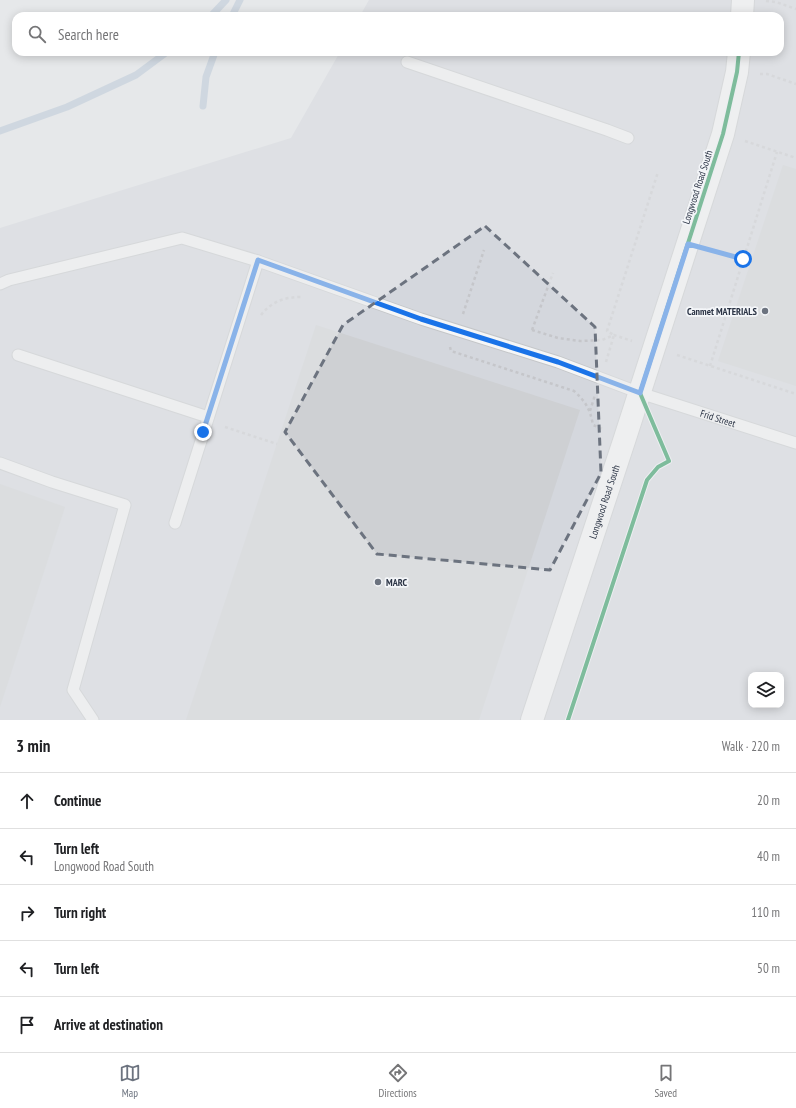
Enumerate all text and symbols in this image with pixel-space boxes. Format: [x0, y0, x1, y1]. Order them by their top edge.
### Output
search box [12, 12, 784, 56]
icon: search [26, 23, 48, 45]
text: Search here [58, 25, 119, 44]
street label: Longwood Road South [679, 149, 716, 226]
route start [734, 250, 752, 268]
place label: Canmet MATERIALS [687, 305, 758, 318]
marker: Canmet MATERIALS [760, 306, 770, 316]
street label: Frid Street [699, 407, 737, 430]
route end [194, 423, 212, 441]
street label: Longwood Road South [586, 463, 623, 540]
place label: MARC [386, 576, 407, 589]
marker: MARC [373, 577, 383, 587]
map controls [748, 672, 784, 708]
button: layers [748, 672, 784, 708]
text: 3 min [16, 735, 50, 757]
text: Walk · 220 m [722, 738, 780, 755]
icon: ahead [16, 790, 38, 812]
text: Continue [54, 791, 101, 810]
text: 20 m [757, 792, 780, 809]
text: Turn left [54, 839, 99, 858]
icon: left [16, 846, 38, 868]
text: 40 m [757, 848, 780, 865]
text: Longwood Road South [54, 858, 154, 875]
icon: right [16, 902, 38, 924]
text: Turn right [54, 903, 106, 922]
text: 110 m [751, 904, 780, 921]
icon: left [16, 958, 38, 980]
text: Turn left [54, 959, 99, 978]
text: 50 m [757, 960, 780, 977]
icon: arrive [16, 1014, 38, 1036]
text: Arrive at destination [54, 1015, 163, 1034]
tab: Map [119, 1062, 141, 1100]
tab: Directions [379, 1062, 417, 1100]
tab: Saved [654, 1062, 677, 1100]

